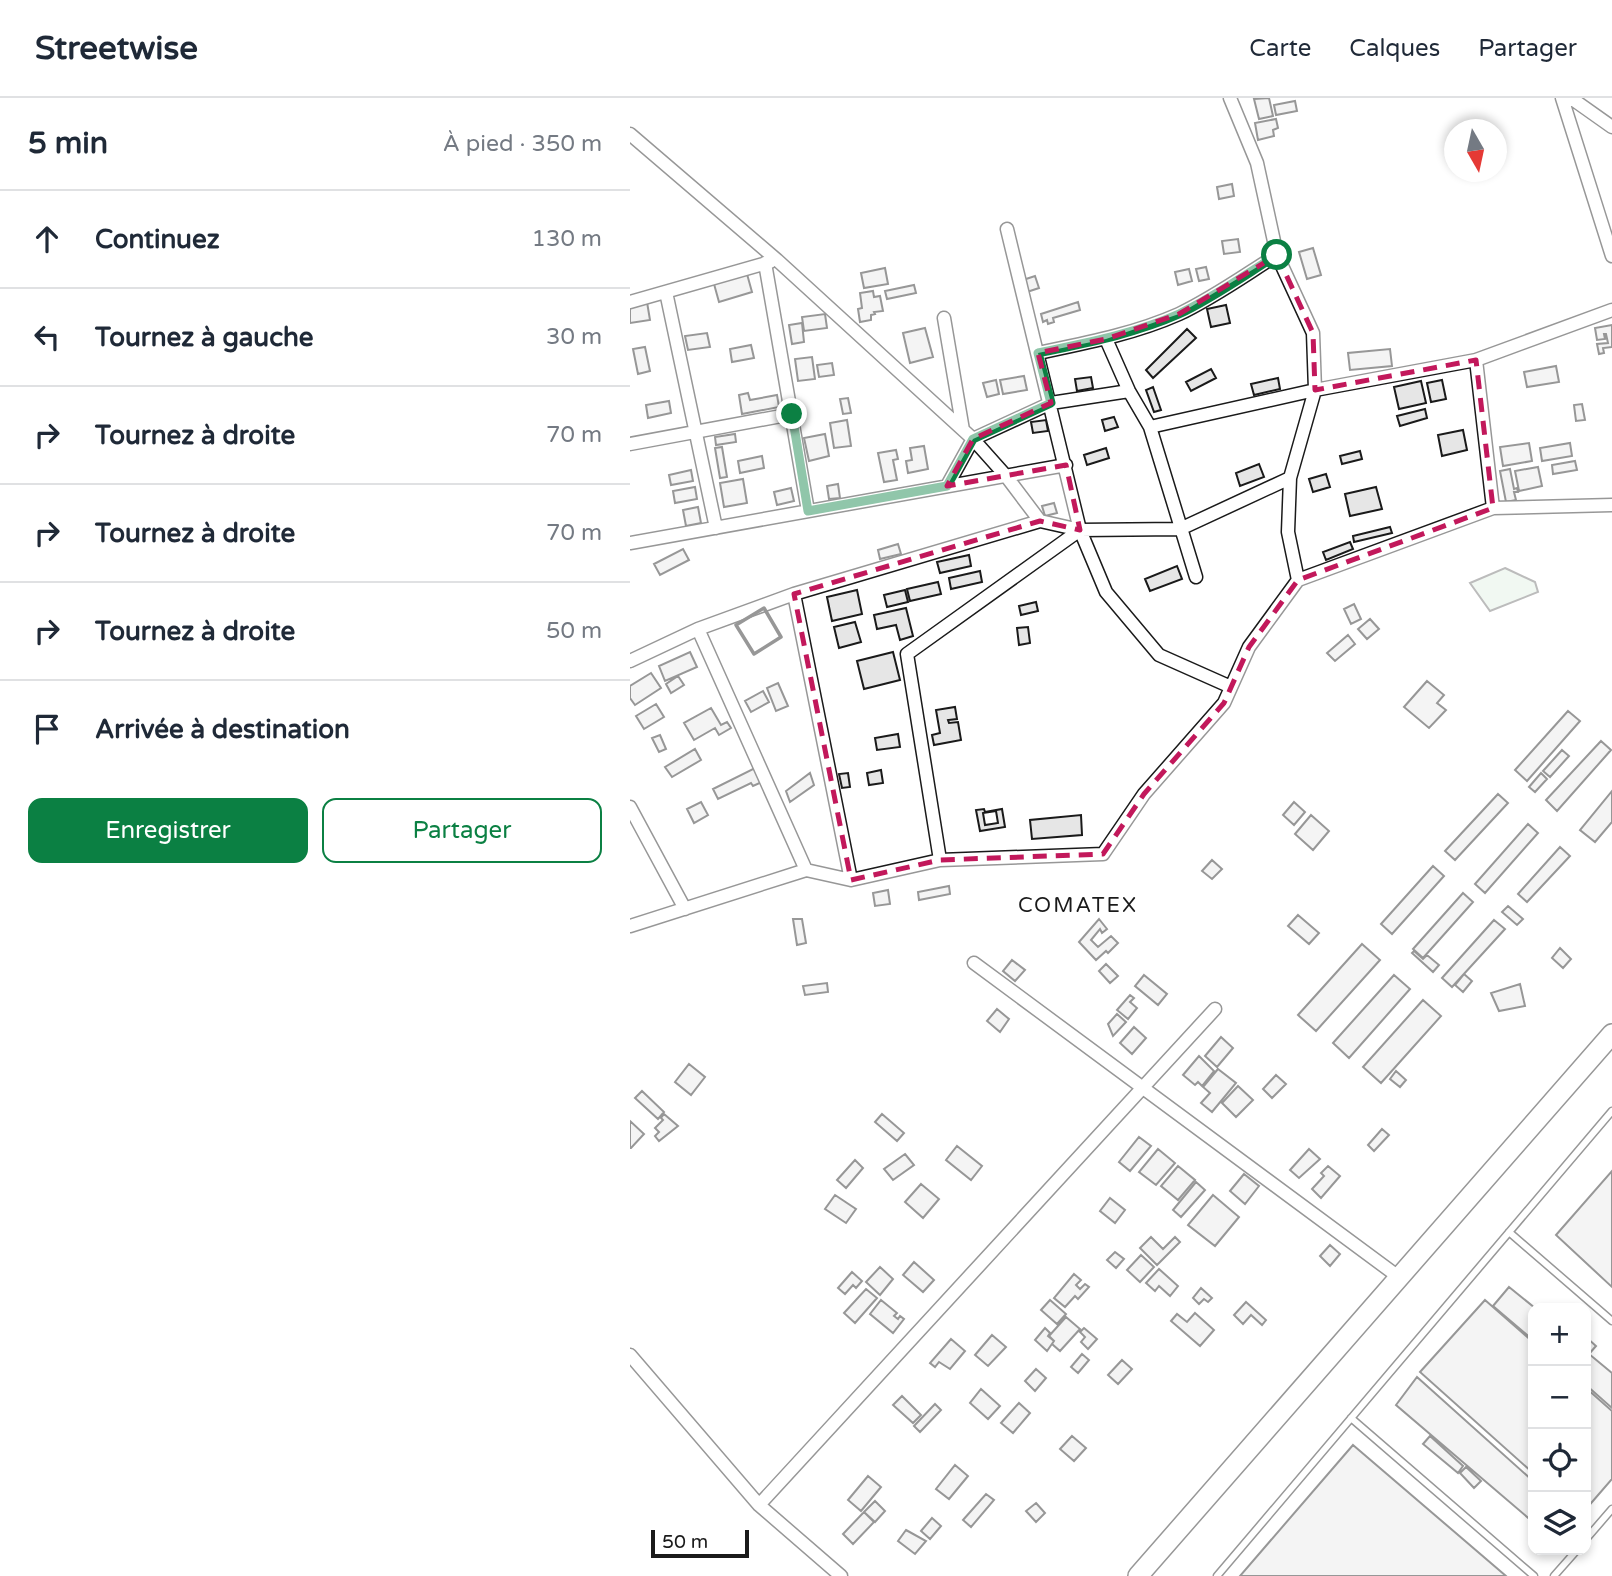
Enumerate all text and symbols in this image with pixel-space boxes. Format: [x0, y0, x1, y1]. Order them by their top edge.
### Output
text: Streetwise [35, 29, 198, 68]
text: Carte [1249, 34, 1311, 63]
text: Calques [1349, 34, 1440, 63]
text: Partager [1478, 34, 1577, 63]
north arrow [1444, 119, 1507, 182]
text: 5 min [28, 125, 108, 162]
text: À pied · 350 m [443, 130, 602, 158]
icon: ahead [28, 220, 66, 258]
text: Continuez [95, 224, 220, 255]
text: 130 m [532, 225, 602, 253]
route start [1261, 239, 1292, 270]
icon: left [28, 318, 66, 356]
text: Tournez à gauche [95, 322, 314, 353]
text: 30 m [546, 323, 602, 351]
route end [776, 398, 807, 429]
icon: right [28, 416, 66, 454]
text: Tournez à droite [95, 420, 295, 451]
text: 70 m [546, 421, 602, 449]
icon: right [28, 514, 66, 552]
text: Tournez à droite [95, 518, 295, 549]
text: 70 m [546, 519, 602, 547]
icon: right [28, 612, 66, 650]
text: Tournez à droite [95, 616, 295, 647]
text: 50 m [546, 617, 602, 645]
icon: arrive [28, 710, 66, 748]
text: Arrivée à destination [95, 714, 350, 745]
button: Enregistrer [28, 798, 308, 863]
button: Partager [322, 798, 602, 863]
district label: COMATEX [1018, 893, 1138, 918]
map controls [1528, 1303, 1591, 1555]
button: + [1528, 1303, 1591, 1366]
button: − [1528, 1366, 1591, 1429]
button: locate [1528, 1429, 1591, 1492]
button: layers [1528, 1492, 1591, 1555]
scale bar [651, 1527, 749, 1559]
text: 50 m [662, 1531, 708, 1553]

